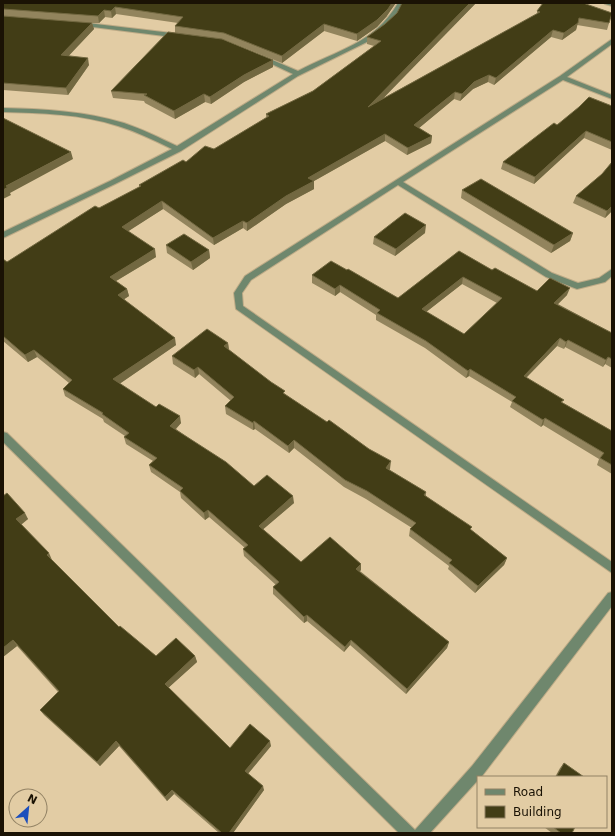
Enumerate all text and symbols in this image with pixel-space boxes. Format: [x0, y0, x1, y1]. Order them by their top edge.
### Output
legend [477, 776, 607, 828]
text: Road [513, 785, 543, 799]
north arrow [8, 788, 48, 828]
text: N [25, 792, 39, 807]
text: Building [513, 805, 562, 819]

